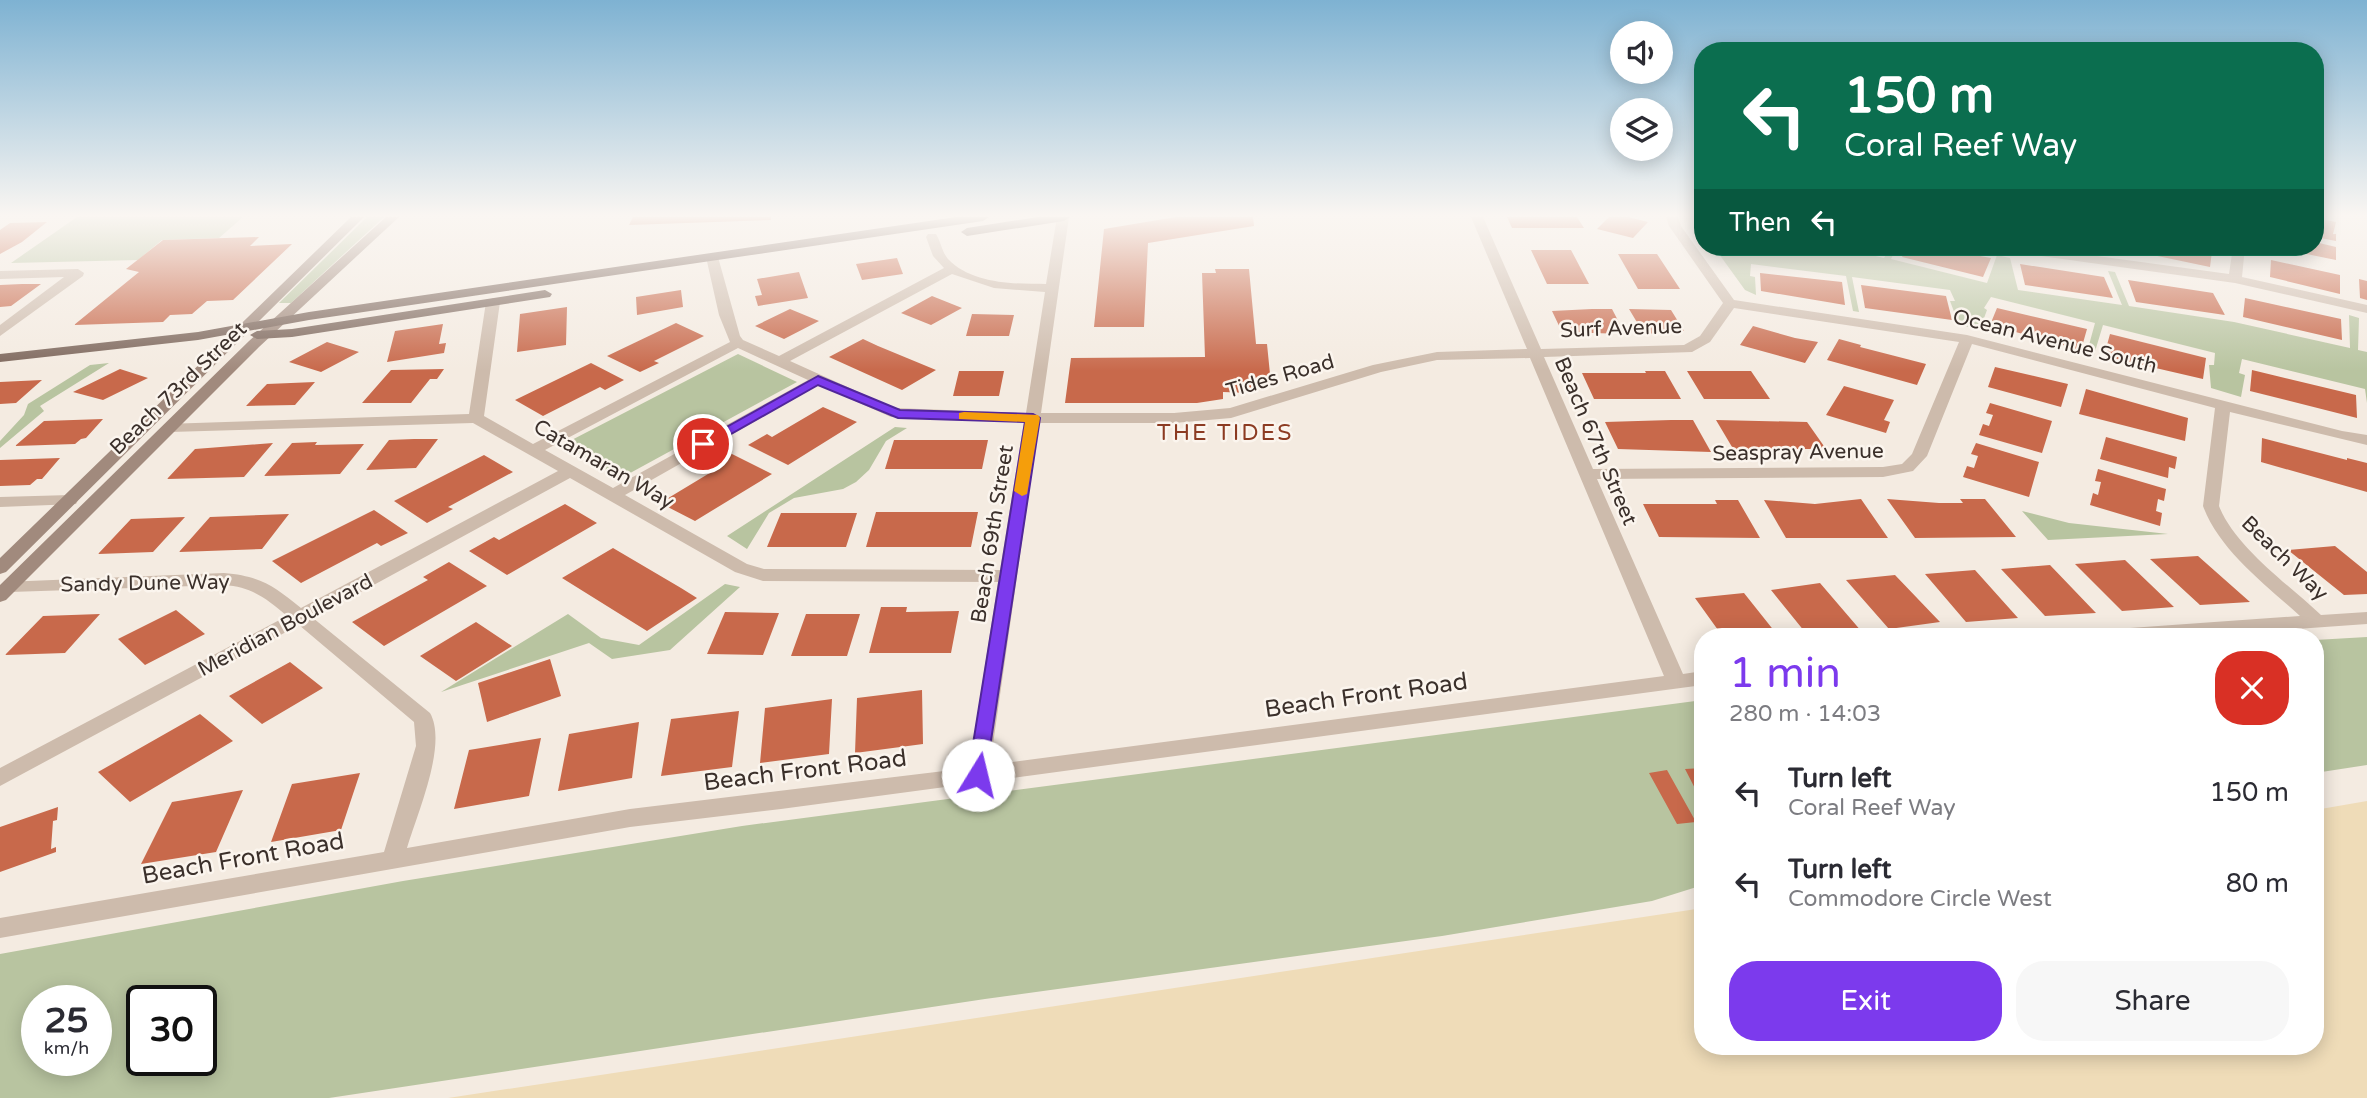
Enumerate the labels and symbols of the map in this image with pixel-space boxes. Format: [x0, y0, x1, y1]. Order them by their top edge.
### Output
street label: Ocean Avenue South [1950, 304, 2160, 379]
street label: Surf Avenue [1560, 314, 1683, 343]
street label: Beach 73rd Street [105, 317, 252, 460]
street label: Tides Road [1223, 349, 1337, 404]
street label: Beach 67th Street [1549, 353, 1642, 529]
street label: Catamaran Way [529, 414, 679, 515]
pin [673, 414, 733, 474]
district label: THE TIDES [1157, 419, 1293, 447]
street label: Seaspray Avenue [1712, 439, 1884, 466]
street label: Beach 69th Street [966, 443, 1019, 625]
street label: Beach Way [2236, 511, 2333, 606]
street label: Meridian Boulevard [194, 569, 377, 682]
street label: Sandy Dune Way [60, 570, 230, 597]
street label: Beach Front Road [1263, 667, 1469, 724]
position arrow [941, 738, 1015, 812]
street label: Beach Front Road [702, 744, 908, 797]
street label: Beach Front Road [140, 826, 346, 891]
speed limit sign: 30 [126, 985, 217, 1076]

